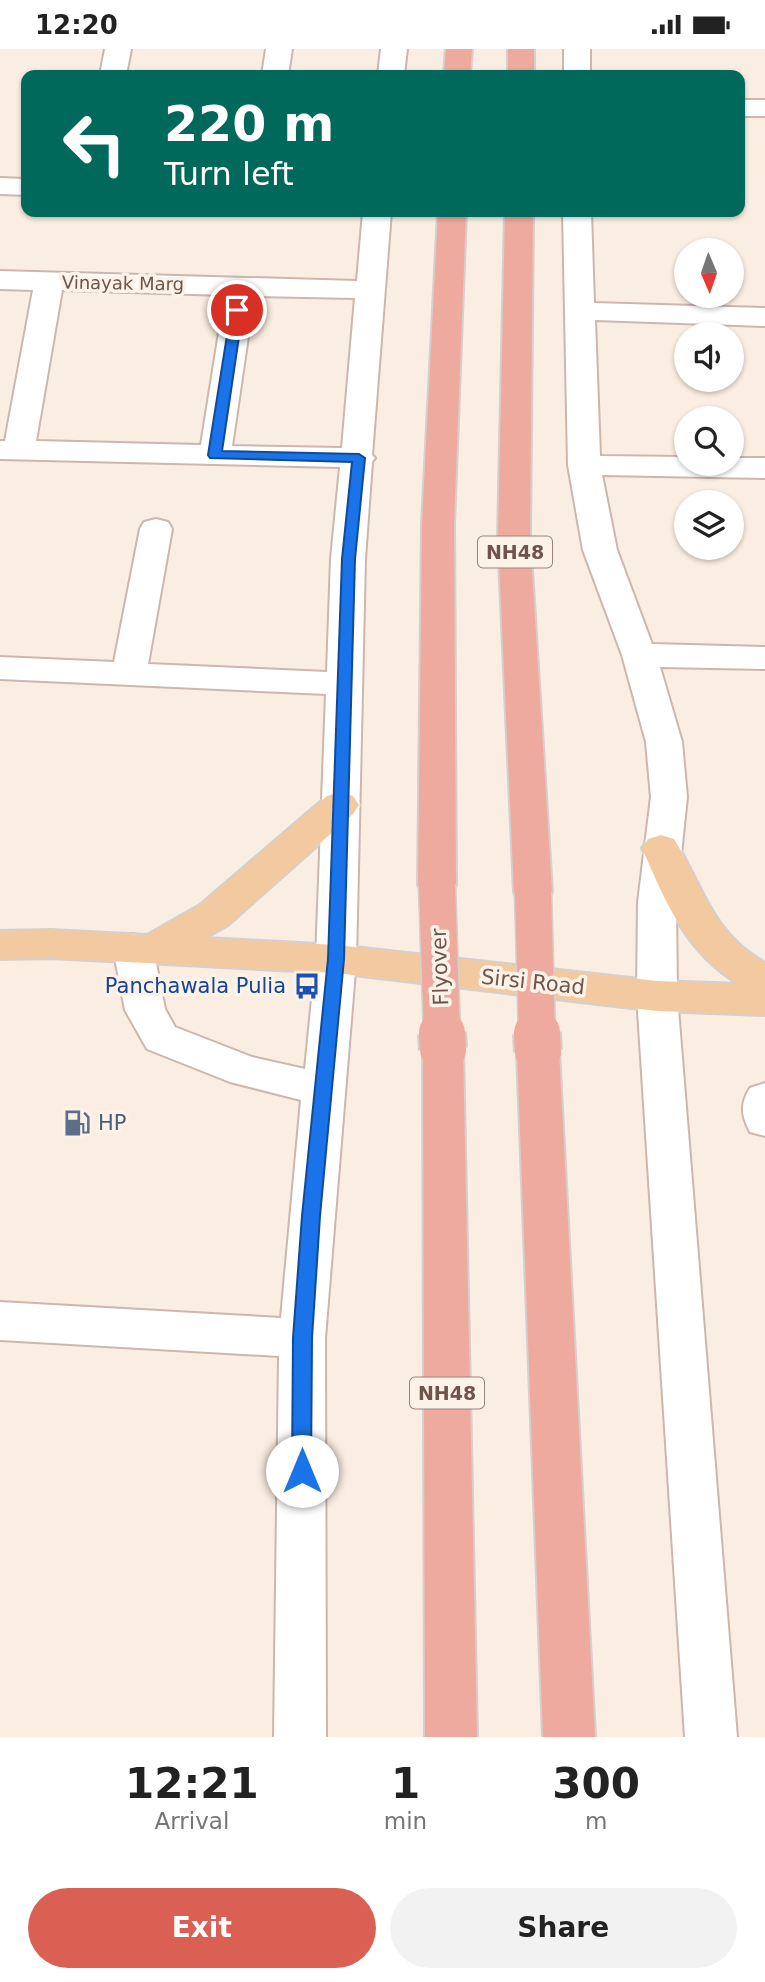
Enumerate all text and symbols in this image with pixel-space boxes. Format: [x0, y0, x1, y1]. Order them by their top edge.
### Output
text: 12:20 [35, 10, 118, 40]
text: 220 m [164, 96, 334, 153]
icon: left [49, 98, 140, 189]
text: Turn left [164, 155, 294, 193]
north arrow [674, 238, 744, 308]
map controls [674, 238, 744, 560]
street label: Vinayak Marg [62, 271, 184, 295]
pin [207, 280, 267, 340]
icon: arrive [218, 291, 256, 329]
button: sound [674, 322, 744, 392]
button: search [674, 406, 744, 476]
button: layers [674, 490, 744, 560]
road number: NH48 [478, 537, 552, 567]
street label: Flyover [427, 928, 453, 1006]
street label: Sirsi Road [480, 965, 586, 999]
bus stop icon: Panchawala Pulia [292, 971, 322, 1001]
place label: Panchawala Pulia [105, 974, 286, 998]
fuel station icon: HP [62, 1108, 92, 1138]
place label: HP [98, 1111, 126, 1135]
road number: NH48 [410, 1377, 484, 1409]
position arrow [265, 1434, 339, 1508]
text: 12:21 [125, 1759, 259, 1808]
text: 1 [391, 1759, 420, 1808]
text: 300 [552, 1759, 640, 1808]
text: Arrival [155, 1808, 229, 1834]
text: min [384, 1808, 427, 1834]
text: m [585, 1808, 607, 1834]
button: Exit [28, 1888, 376, 1968]
button: Share [390, 1888, 737, 1968]

